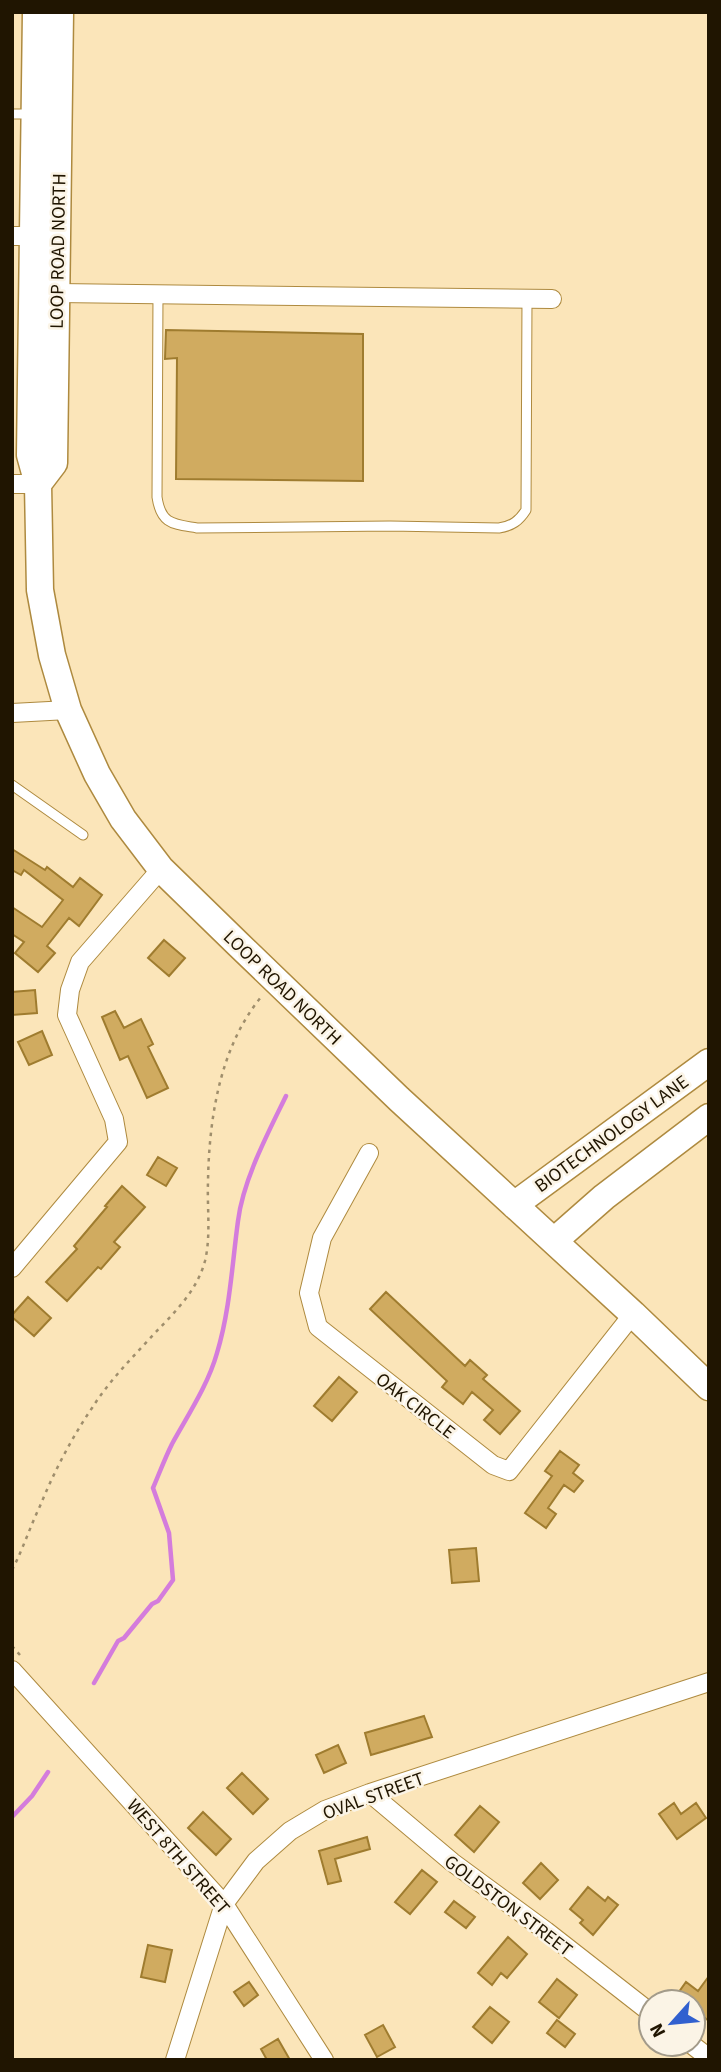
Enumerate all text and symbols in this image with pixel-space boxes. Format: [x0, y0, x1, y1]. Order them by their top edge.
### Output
street label: LOOP ROAD NORTH [44, 173, 73, 329]
street label: LOOP ROAD NORTH [217, 924, 347, 1052]
street label: BIOTECHNOLOGY LANE [529, 1069, 694, 1199]
street label: OAK CIRCLE [370, 1367, 461, 1446]
street label: OVAL STREET [319, 1766, 428, 1827]
street label: WEST 8TH STREET [120, 1793, 236, 1921]
street label: GOLDSTON STREET [438, 1849, 578, 1963]
north arrow [637, 1988, 707, 2058]
text: N [643, 2018, 673, 2042]

